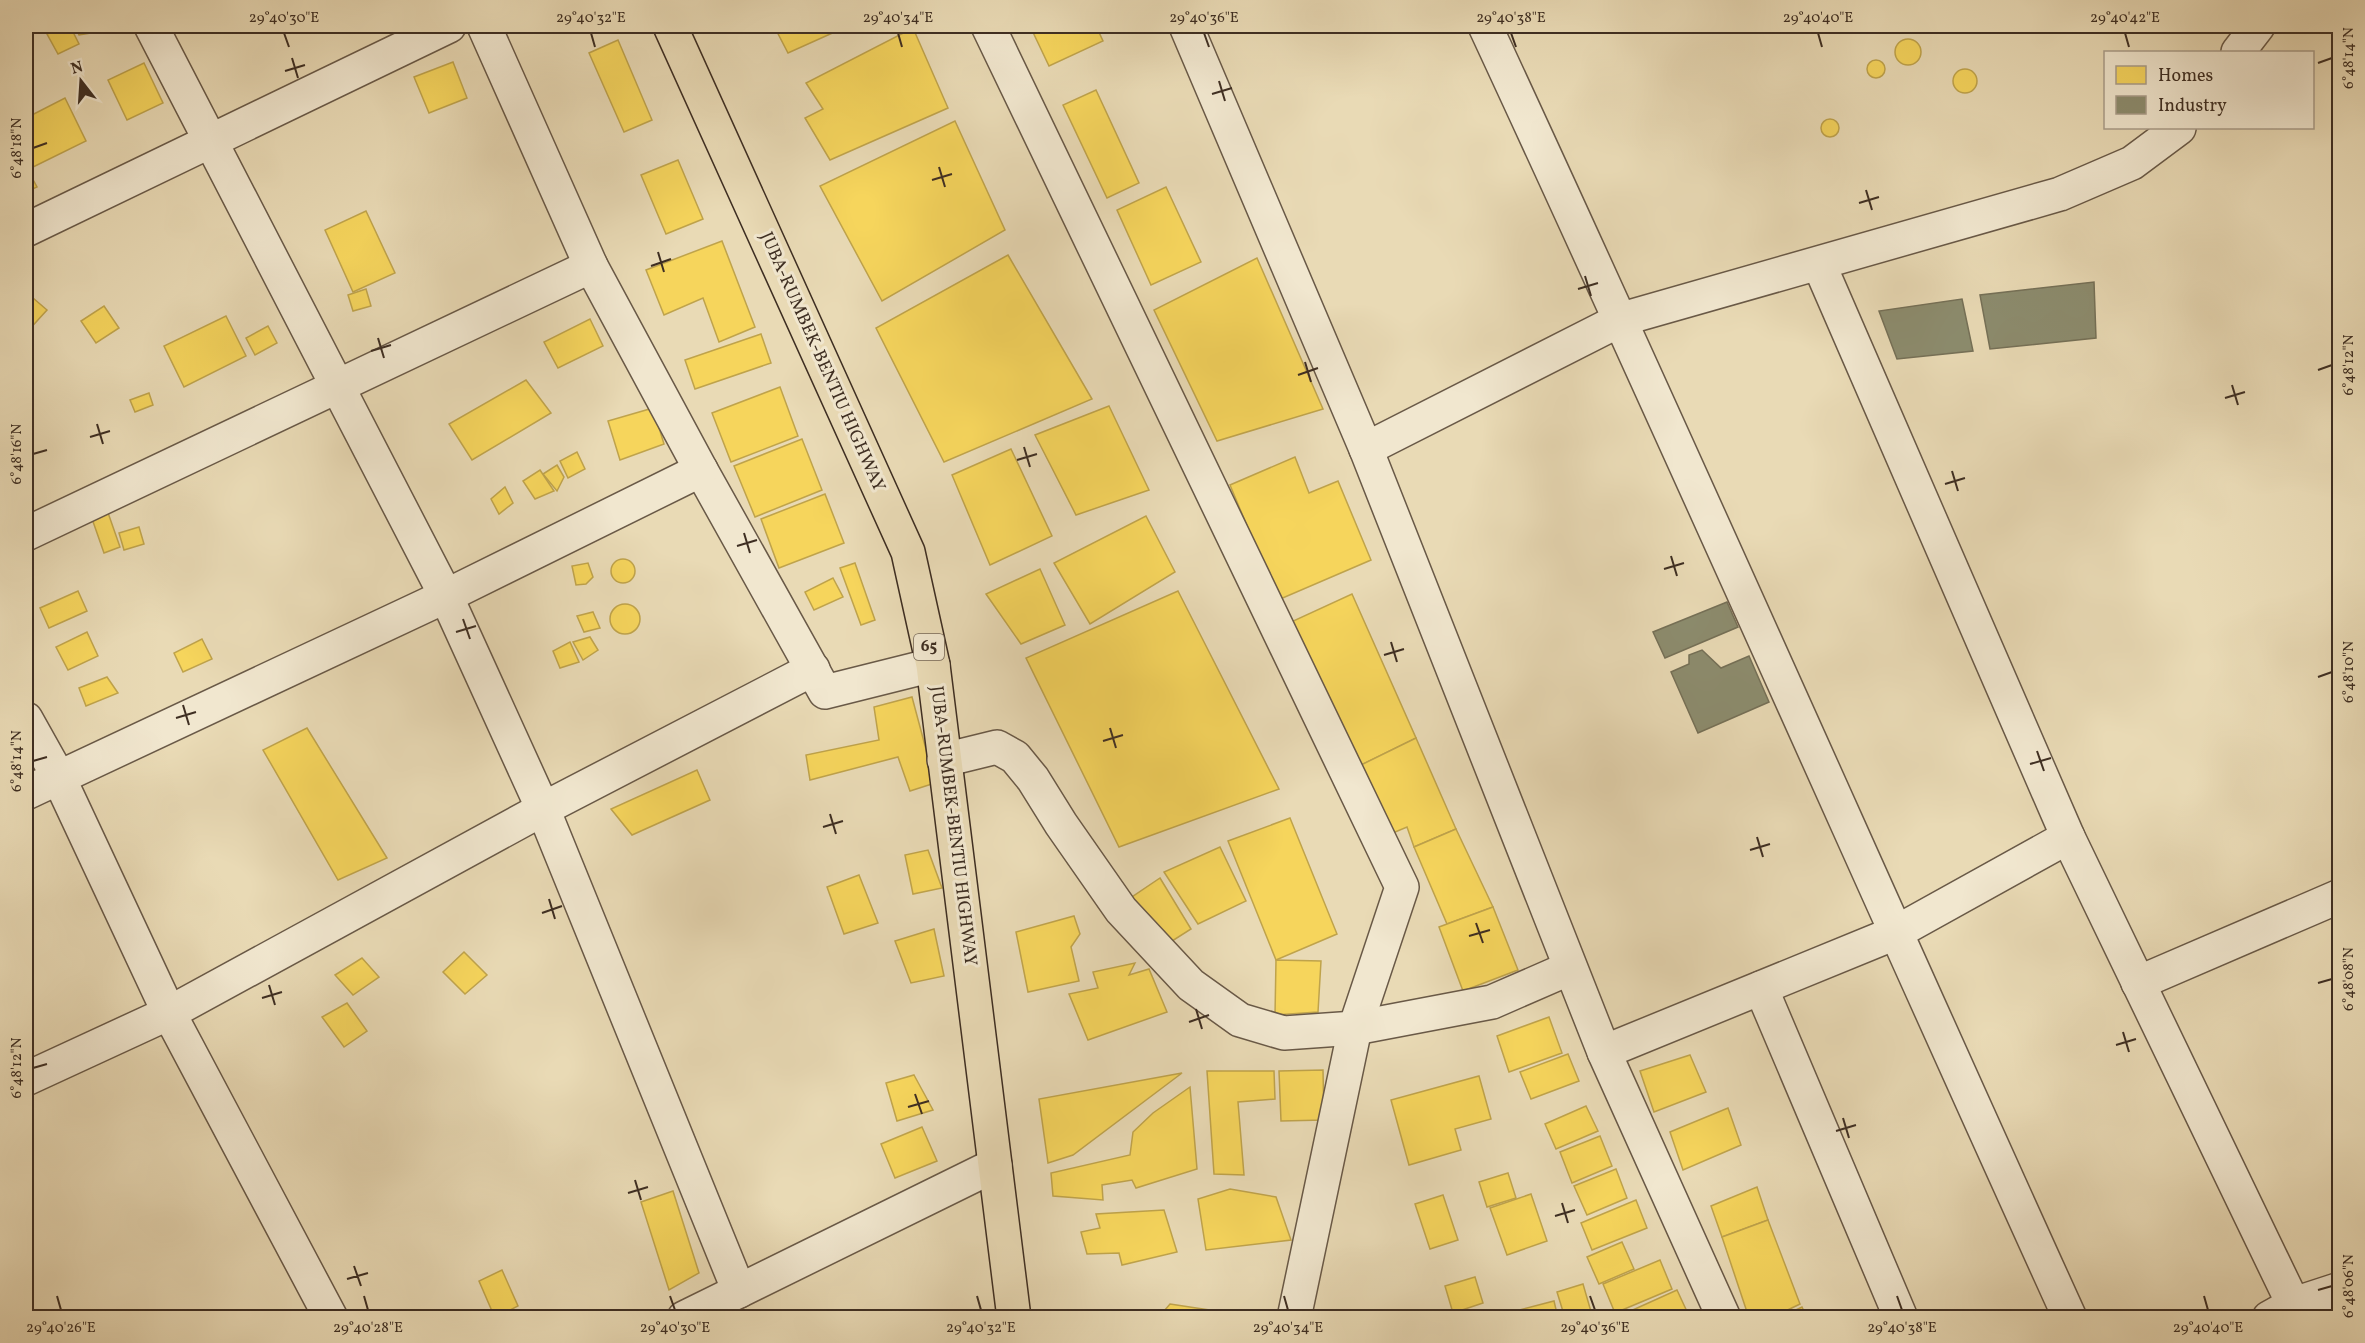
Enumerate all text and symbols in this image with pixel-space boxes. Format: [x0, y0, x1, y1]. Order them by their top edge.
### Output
text: 29°40'30"E [249, 8, 319, 29]
text: 29°40'32"E [556, 8, 626, 29]
text: 29°40'34"E [863, 8, 933, 29]
text: 29°40'36"E [1169, 8, 1239, 29]
text: 29°40'38"E [1476, 8, 1546, 29]
text: 29°40'40"E [1783, 8, 1853, 29]
text: 29°40'42"E [2090, 8, 2160, 29]
text: 6°48'14"N [2339, 27, 2360, 89]
north arrow [51, 51, 111, 111]
legend [2104, 51, 2314, 129]
text: N [68, 56, 86, 81]
text: Homes [2158, 64, 2213, 89]
text: Industry [2158, 94, 2227, 119]
text: 6°48'18"N [7, 118, 28, 178]
street label: JUBA-RUMBEK-BENTIU HIGHWAY [753, 228, 891, 496]
text: 6°48'12"N [2339, 334, 2360, 396]
text: 6°48'16"N [7, 424, 28, 484]
road number: 65 [914, 634, 944, 660]
text: 6°48'10"N [2339, 641, 2360, 703]
street label: JUBA-RUMBEK-BENTIU HIGHWAY [923, 684, 983, 968]
text: 6°48'14"N [7, 730, 28, 792]
text: 6°48'08"N [2339, 947, 2360, 1011]
text: 6°48'12"N [7, 1037, 28, 1099]
text: 6°48'06"N [2339, 1254, 2360, 1318]
text: 29°40'26"E [26, 1318, 96, 1339]
text: 29°40'28"E [333, 1318, 403, 1339]
text: 29°40'30"E [640, 1318, 710, 1339]
text: 29°40'32"E [946, 1318, 1016, 1339]
text: 29°40'34"E [1253, 1318, 1323, 1339]
text: 29°40'36"E [1560, 1318, 1630, 1339]
text: 29°40'38"E [1867, 1318, 1937, 1339]
text: 29°40'40"E [2173, 1318, 2243, 1339]

